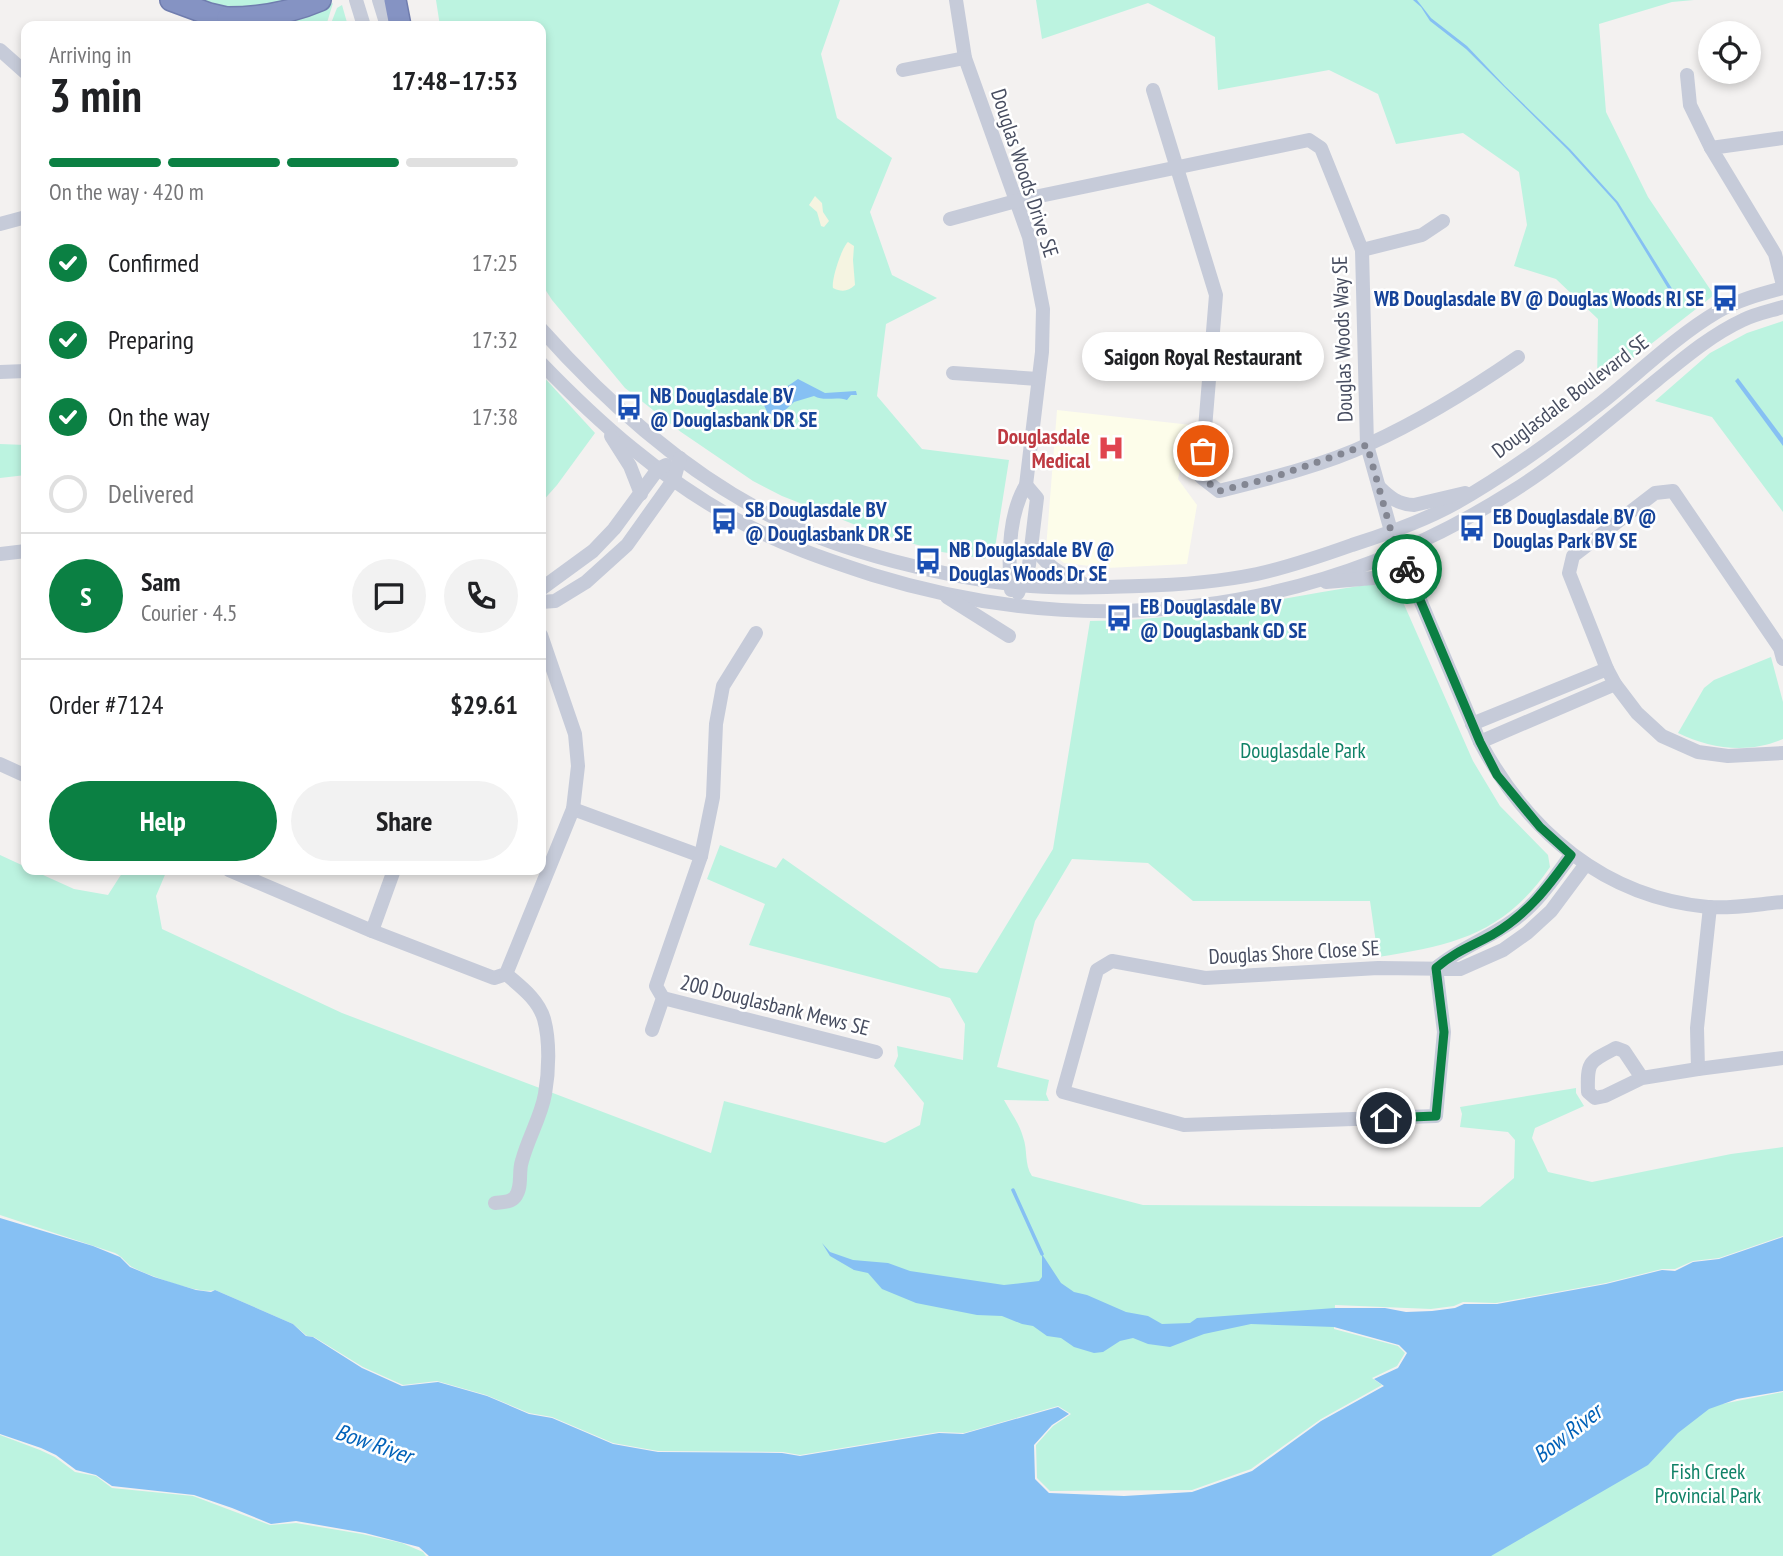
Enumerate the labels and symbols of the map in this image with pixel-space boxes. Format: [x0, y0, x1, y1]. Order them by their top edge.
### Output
street label: Douglas Woods Drive SE [985, 85, 1065, 261]
street label: Douglas Woods Way SE [1326, 256, 1358, 422]
bus stop icon: WB Douglasdale BV @ Douglas Woods RI SE [1710, 283, 1740, 313]
place label: WB Douglasdale BV @ Douglas Woods RI SE [1373, 285, 1704, 312]
street label: Douglasdale Boulevard SE [1486, 328, 1654, 464]
callout: Saigon Royal Restaurant [1082, 332, 1324, 381]
place label: NB Douglasdale BV @ Douglasbank DR SE [650, 382, 817, 433]
bus stop icon: NB Douglasdale BV @ Douglasbank DR SE [614, 392, 644, 422]
pin [1173, 421, 1233, 481]
place label: Douglasdale Medical [998, 423, 1091, 474]
hospital icon: Douglasdale Medical [1096, 433, 1126, 463]
place label: SB Douglasdale BV @ Douglasbank DR SE [745, 496, 912, 547]
place label: EB Douglasdale BV @ Douglas Park BV SE [1493, 503, 1657, 554]
bus stop icon: SB Douglasdale BV @ Douglasbank DR SE [709, 506, 739, 536]
bus stop icon: EB Douglasdale BV @ Douglas Park BV SE [1457, 513, 1487, 543]
courier [1372, 534, 1442, 604]
place label: NB Douglasdale BV @ Douglas Woods Dr SE [949, 536, 1115, 587]
bus stop icon: NB Douglasdale BV @ Douglas Woods Dr SE [913, 546, 943, 576]
place label: EB Douglasdale BV @ Douglasbank GD SE [1140, 593, 1307, 644]
bus stop icon: EB Douglasdale BV @ Douglasbank GD SE [1104, 603, 1134, 633]
park label: Douglasdale Park [1240, 737, 1366, 764]
street label: Douglas Shore Close SE [1208, 934, 1380, 970]
street label: 200 Douglasbank Mews SE [678, 968, 872, 1042]
pin [1356, 1088, 1416, 1148]
water label: Bow River [1527, 1395, 1610, 1469]
water label: Bow River [332, 1416, 420, 1471]
park label: Fish Creek Provincial Park [1655, 1458, 1761, 1509]

